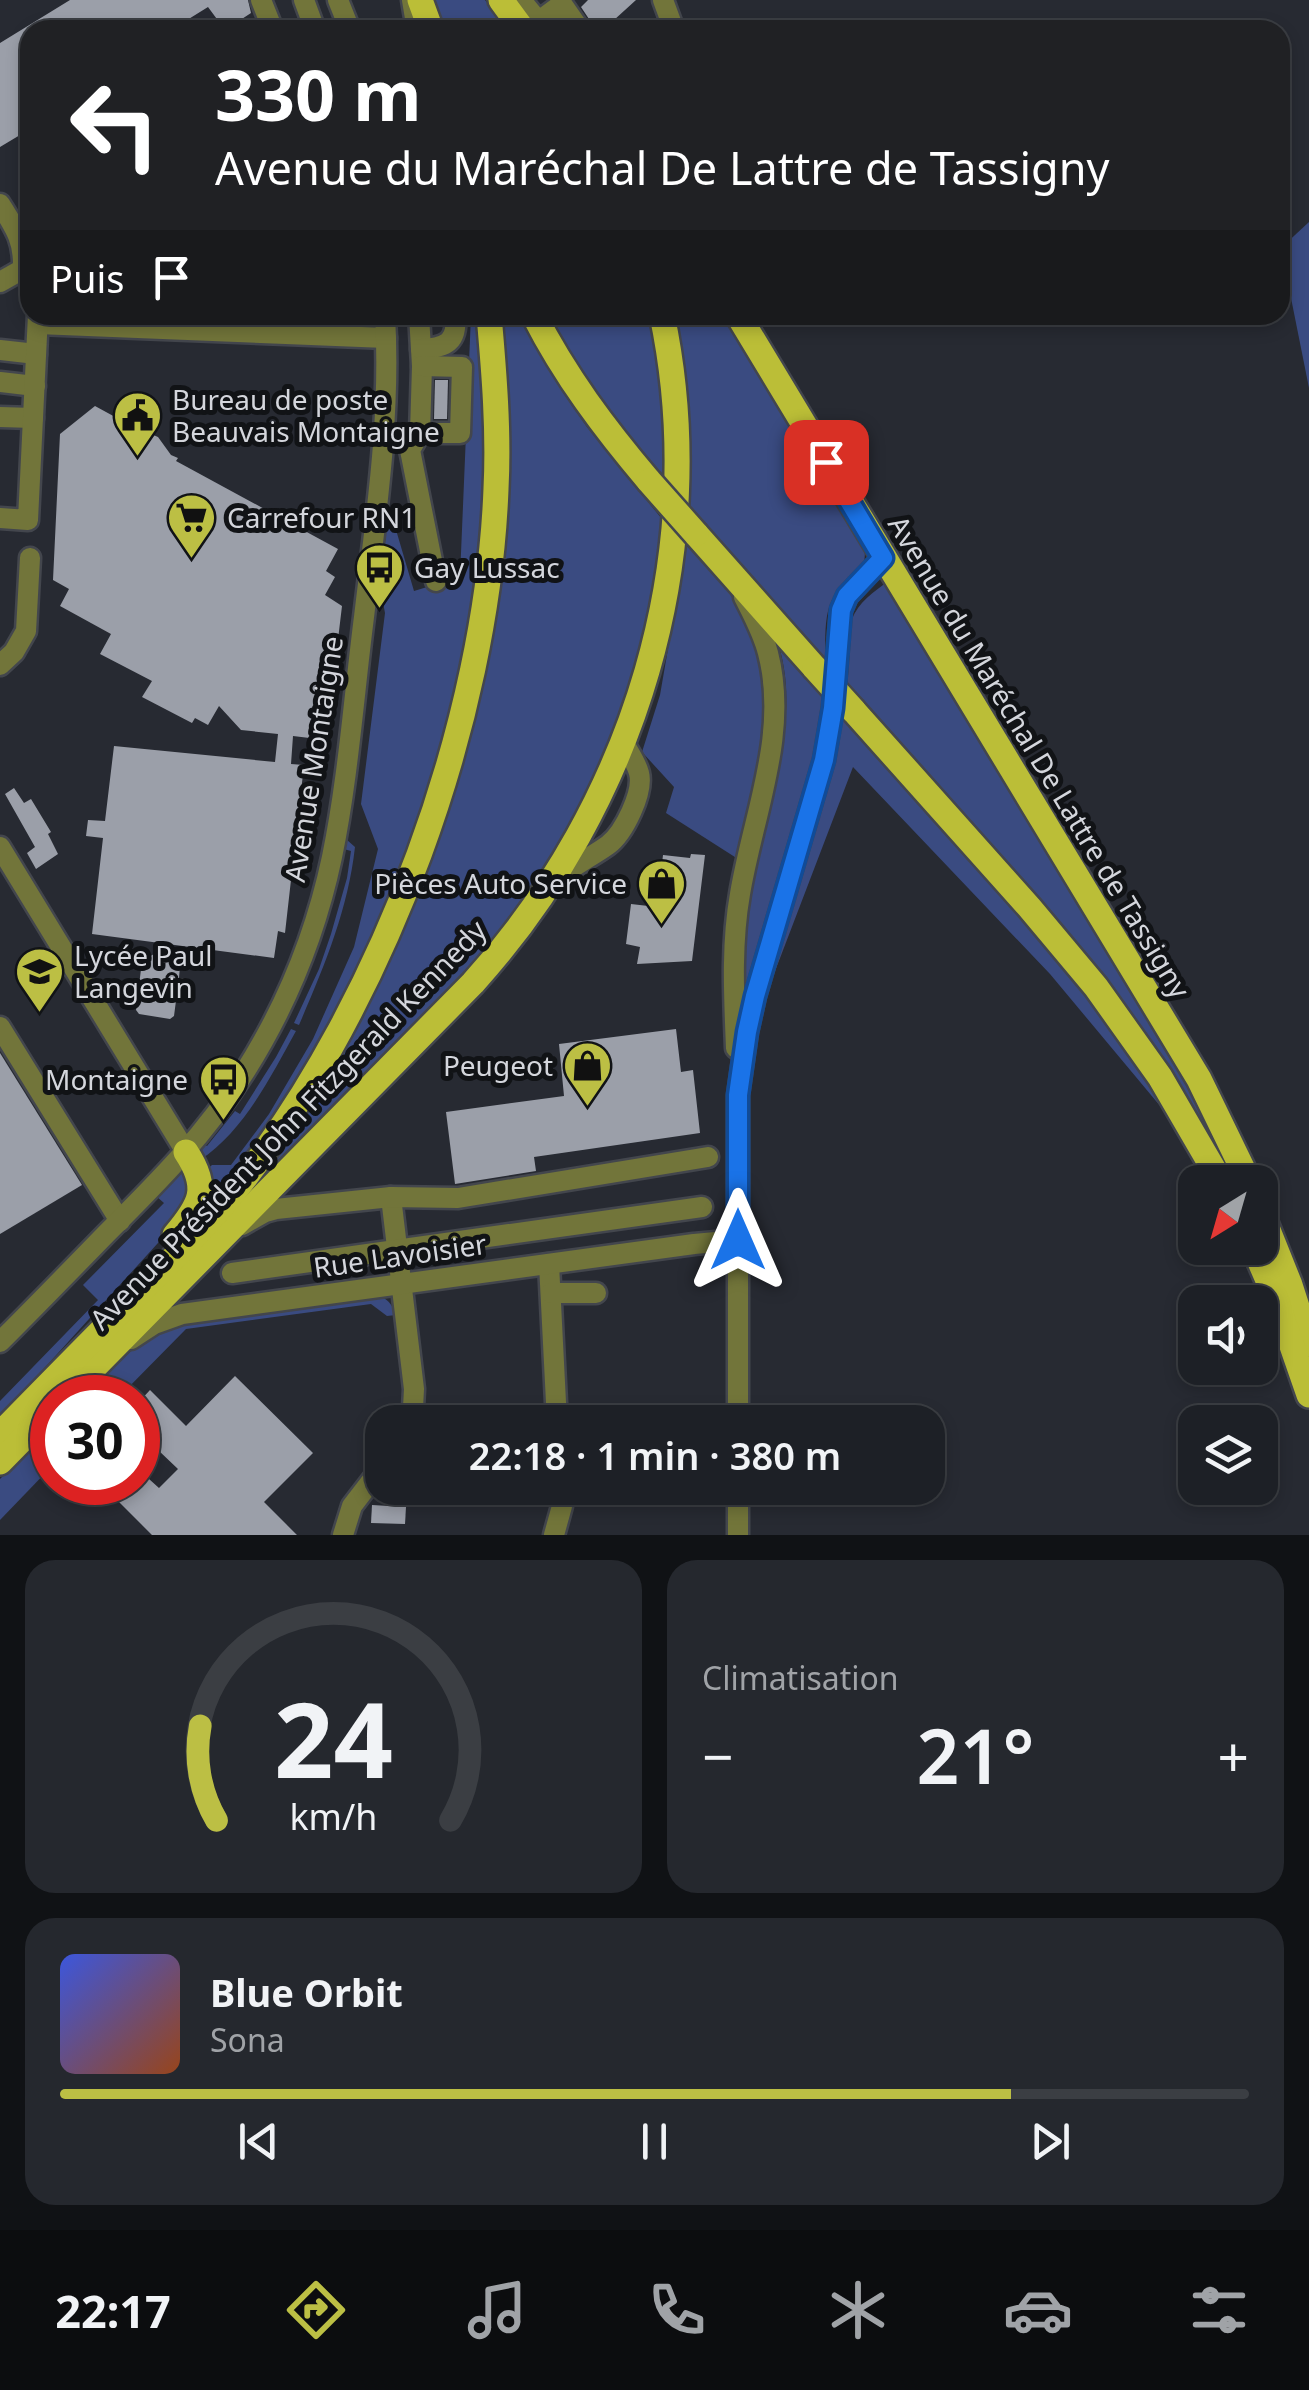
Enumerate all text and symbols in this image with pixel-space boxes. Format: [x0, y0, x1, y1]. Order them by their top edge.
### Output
text: 330 m [215, 46, 422, 142]
icon: left [50, 60, 180, 190]
text: Avenue du Maréchal De Lattre de Tassigny [215, 137, 1110, 198]
icon: arrive [144, 250, 199, 305]
text: Puis [50, 252, 124, 304]
place label: Bureau de poste Beauvais Montaigne [172, 380, 440, 450]
public building icon: Bureau de poste Beauvais Montaigne [111, 390, 163, 458]
pin [784, 420, 869, 505]
icon: arrive [799, 435, 854, 490]
supermarket icon: Carrefour RN1 [166, 492, 218, 560]
place label: Carrefour RN1 [227, 498, 416, 536]
street label: Avenue du Maréchal De Lattre de Tassigny [880, 508, 1200, 1005]
bus stop icon: Gay Lussac [353, 542, 405, 610]
place label: Gay Lussac [414, 548, 560, 586]
street label: Avenue Montaigne [275, 633, 351, 885]
shop icon: Pièces Auto Service [636, 858, 688, 926]
place label: Pièces Auto Service [374, 864, 627, 902]
street label: Avenue Président John Fitzgerald Kennedy [81, 911, 494, 1337]
place label: Lycée Paul Langevin [74, 936, 212, 1006]
school or university icon: Lycée Paul Langevin [13, 946, 65, 1014]
shop icon: Peugeot [562, 1040, 614, 1108]
place label: Peugeot [443, 1046, 553, 1084]
bus stop icon: Montaigne [197, 1054, 249, 1122]
place label: Montaigne [45, 1060, 188, 1098]
north arrow [1178, 1165, 1278, 1265]
map controls [1178, 1165, 1278, 1505]
position arrow [686, 1188, 790, 1292]
street label: Rue Lavoisier [311, 1224, 489, 1286]
button: sound [1178, 1285, 1278, 1385]
speed limit sign: 30 [30, 1375, 160, 1505]
button: layers [1178, 1405, 1278, 1505]
text: 22:18 · 1 min · 380 m [469, 1429, 841, 1481]
text: Climatisation [702, 1656, 899, 1699]
text: 24 [274, 1667, 393, 1808]
text: 21° [917, 1704, 1034, 1806]
text: − [702, 1718, 733, 1793]
text: + [1218, 1718, 1249, 1793]
text: km/h [290, 1792, 377, 1840]
text: Blue Orbit [210, 1966, 403, 2018]
text: Sona [210, 2018, 285, 2061]
icon: previous [231, 2114, 286, 2169]
icon: pause [627, 2114, 682, 2169]
icon: next [1023, 2114, 1078, 2169]
icon: directions [281, 2275, 351, 2345]
icon: music [462, 2275, 532, 2345]
icon: phone [642, 2275, 712, 2345]
icon: climate [823, 2275, 893, 2345]
icon: car [1003, 2275, 1073, 2345]
icon: filters [1184, 2275, 1254, 2345]
text: 22:17 [55, 2280, 171, 2341]

